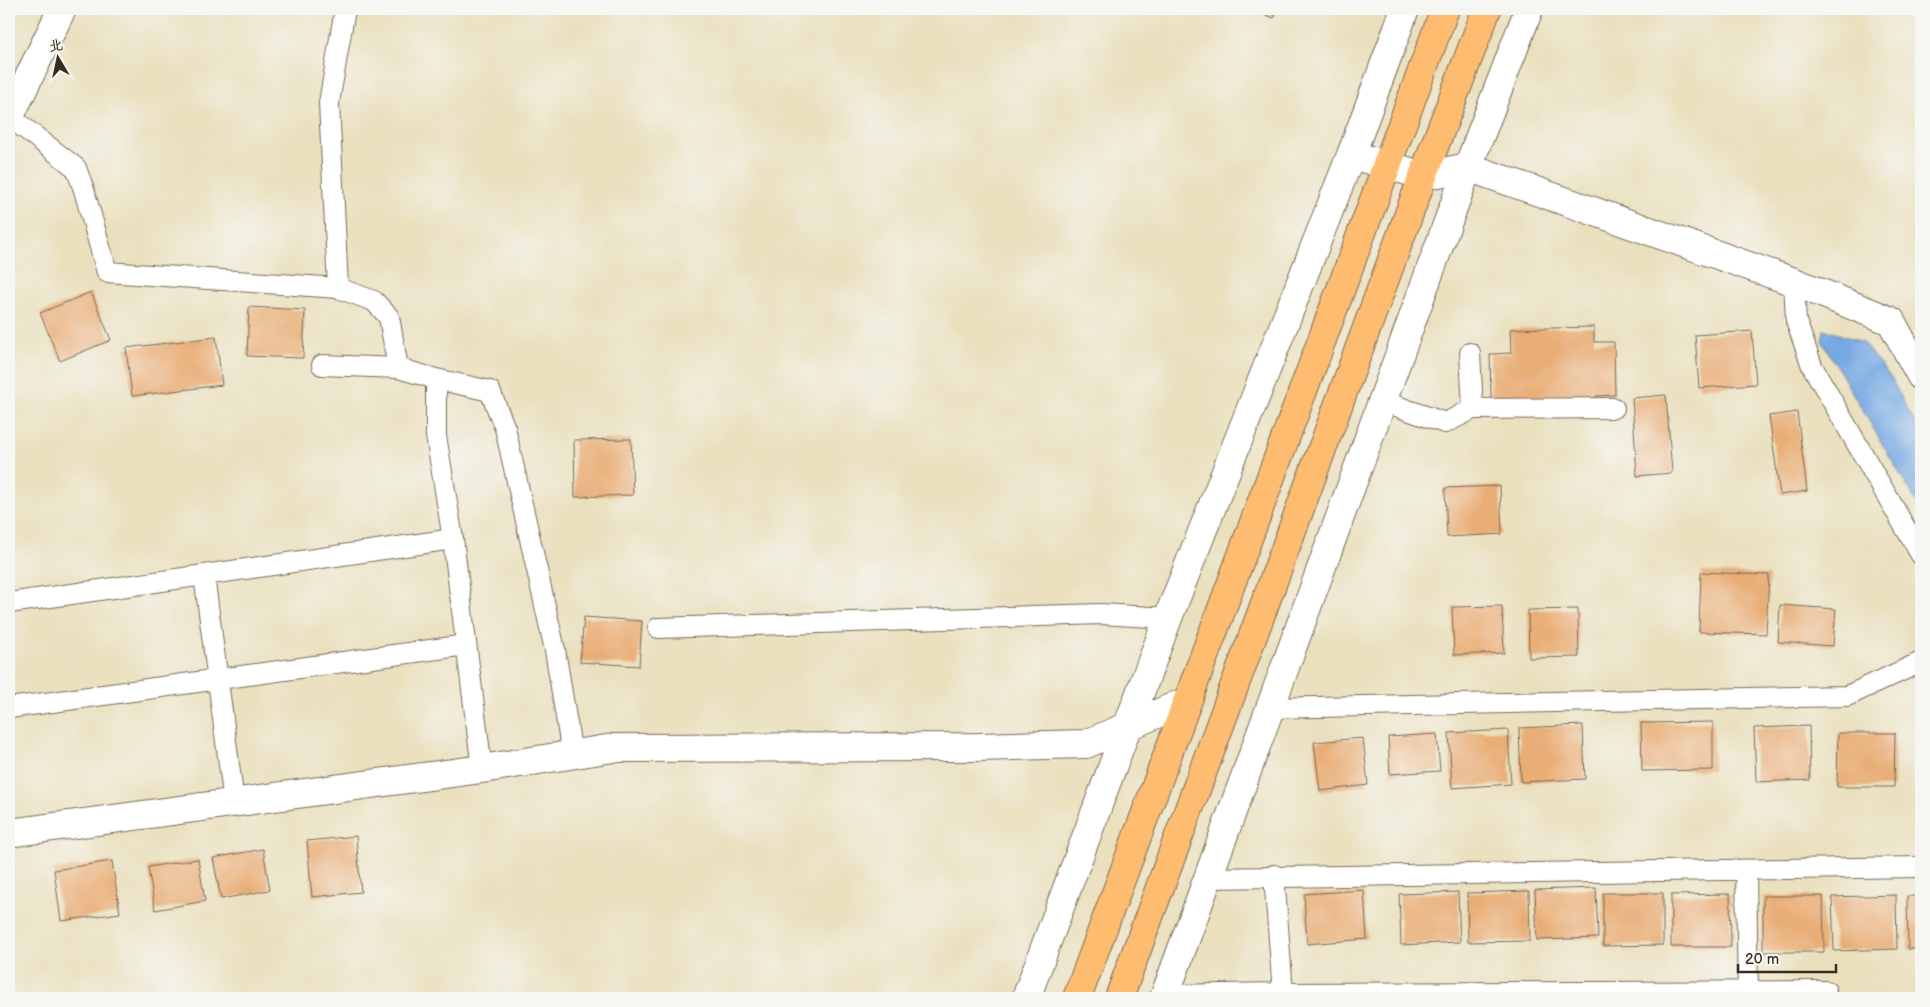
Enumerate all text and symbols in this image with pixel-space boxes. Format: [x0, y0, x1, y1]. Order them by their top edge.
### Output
north arrow [32, 32, 82, 82]
text: 北 [48, 36, 64, 55]
scale bar [1738, 942, 1835, 974]
text: 20 m [1745, 950, 1779, 969]

